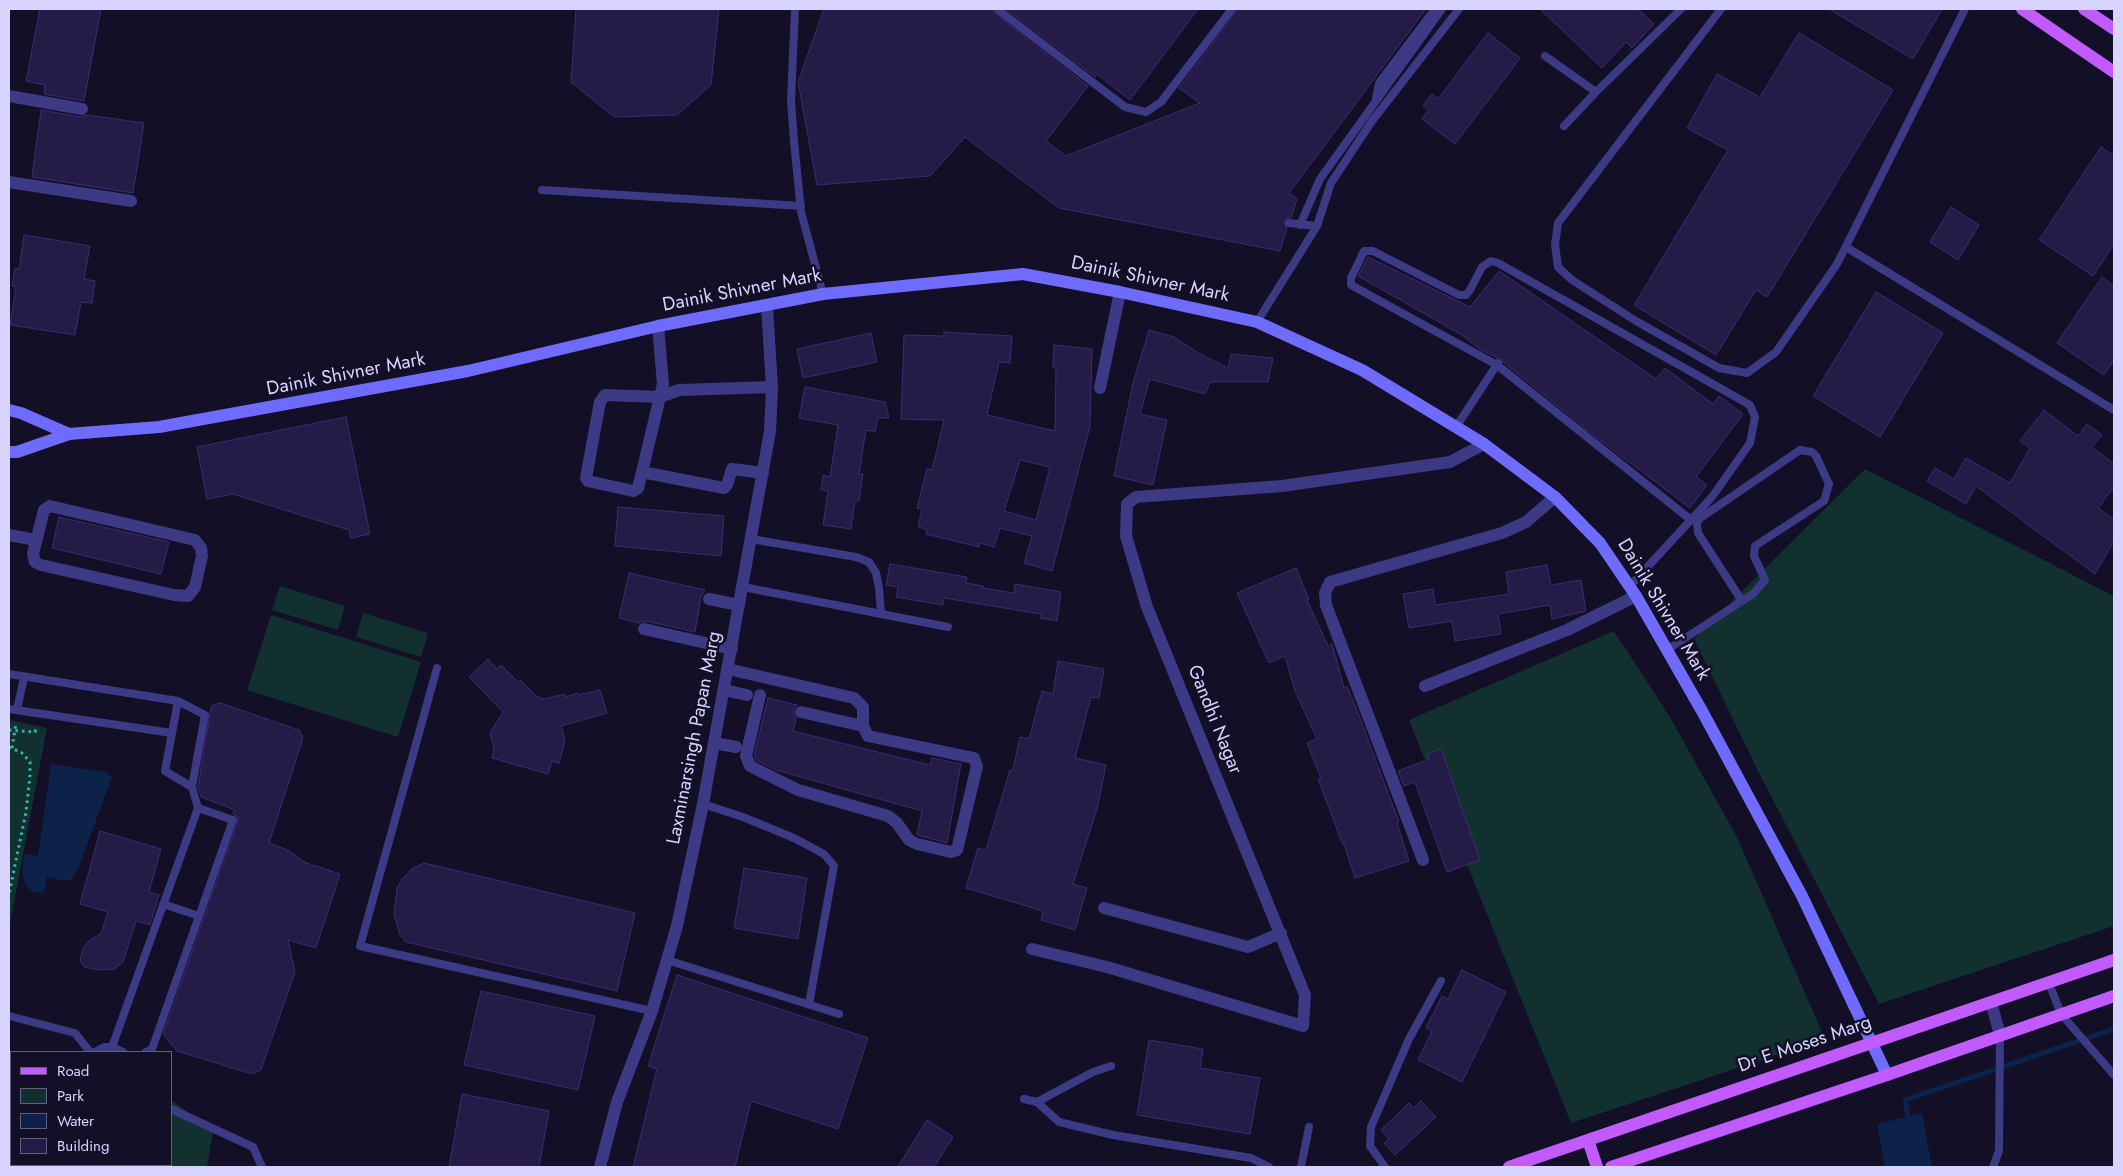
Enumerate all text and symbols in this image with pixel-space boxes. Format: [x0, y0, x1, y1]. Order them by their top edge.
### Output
street label: Dainik Shivner Mark [1069, 252, 1231, 308]
street label: Dainik Shivner Mark [661, 264, 823, 318]
street label: Dainik Shivner Mark [265, 348, 427, 402]
street label: Dainik Shivner Mark [1612, 535, 1714, 685]
street label: Laxminarsingh Papan Marg [663, 630, 727, 846]
street label: Gandhi Nagar [1182, 662, 1246, 778]
street label: Dr E Moses Marg [1735, 1012, 1875, 1078]
legend [10, 1051, 172, 1166]
text: Road [57, 1060, 89, 1082]
text: Park [57, 1085, 84, 1107]
text: Water [57, 1110, 94, 1132]
text: Building [57, 1135, 109, 1157]

